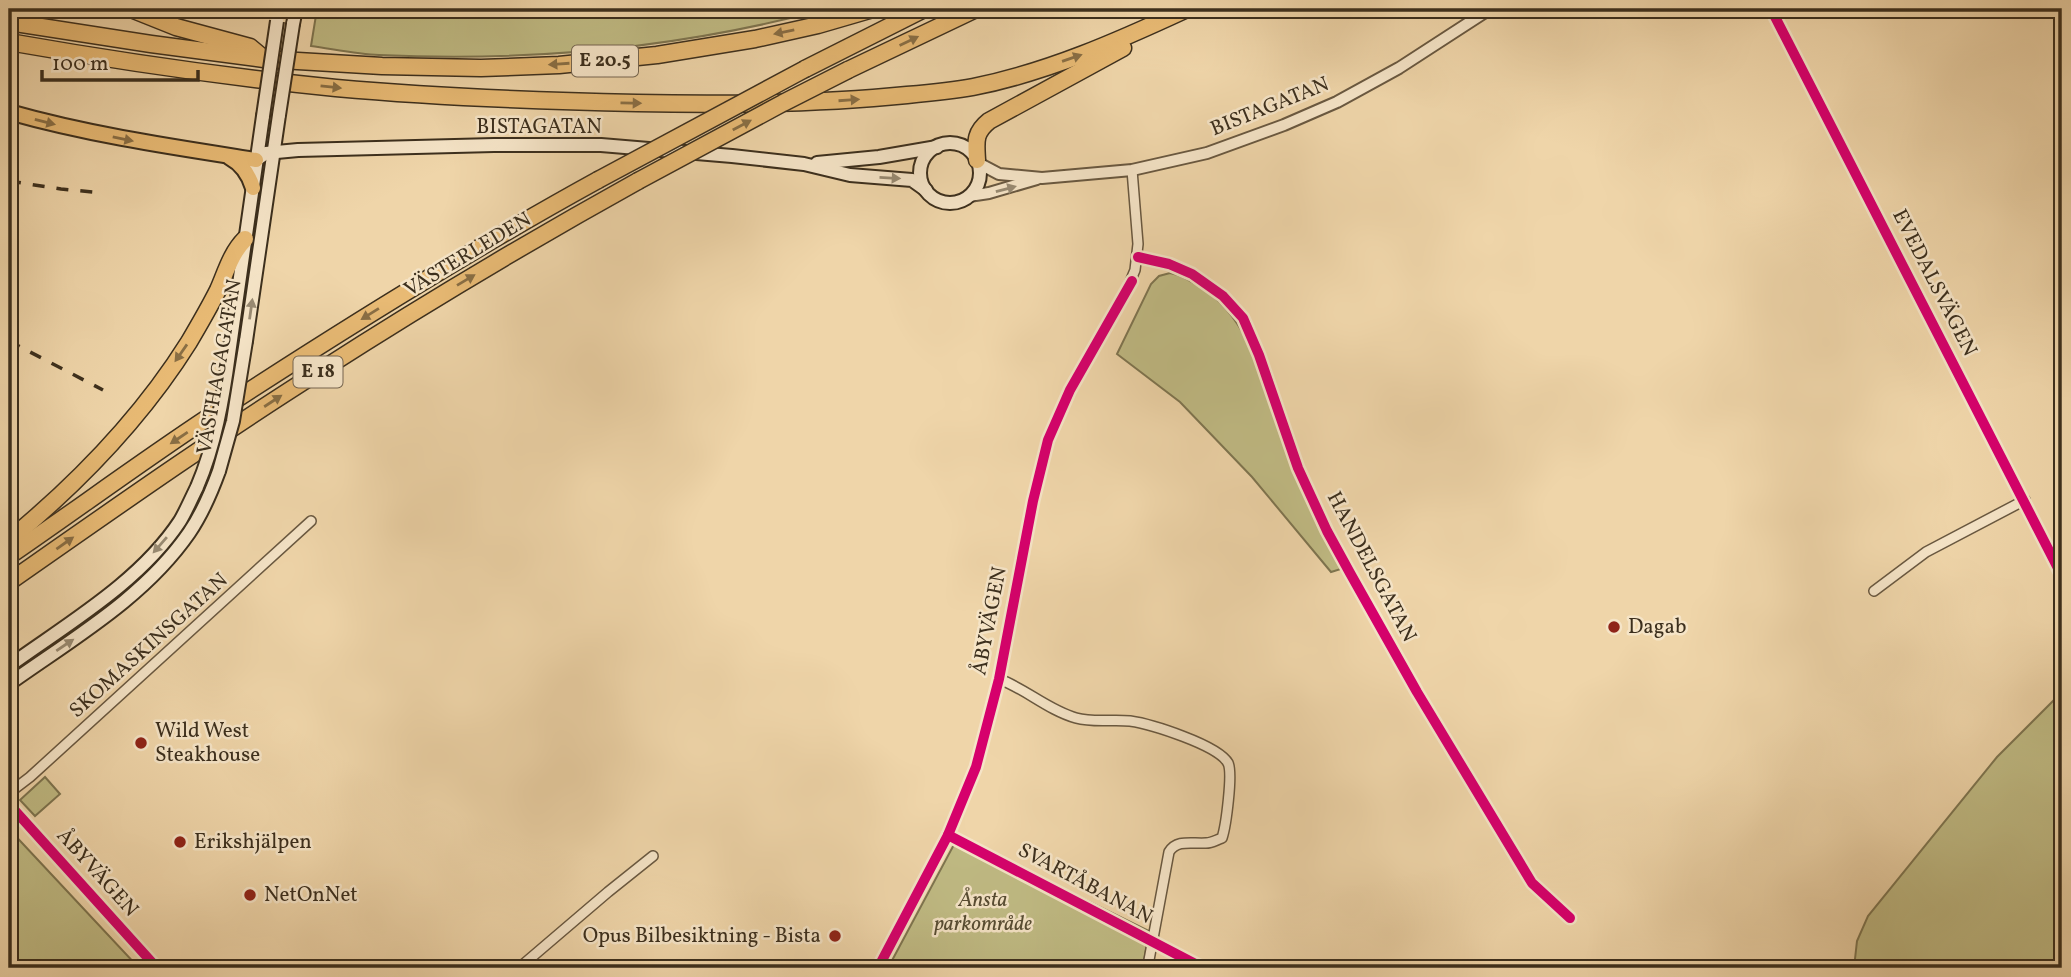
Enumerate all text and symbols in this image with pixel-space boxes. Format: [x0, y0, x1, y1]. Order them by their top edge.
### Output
one-way arrow [773, 27, 795, 38]
one-way arrow [899, 35, 919, 47]
scale bar [42, 38, 198, 82]
road number: E 20.5 [572, 45, 638, 76]
text: 100 m [52, 50, 109, 79]
one-way arrow [1061, 52, 1082, 63]
one-way arrow [547, 59, 569, 70]
street label: BISTAGATAN [1206, 70, 1334, 144]
one-way arrow [320, 82, 342, 93]
one-way arrow [838, 94, 860, 105]
one-way arrow [620, 97, 642, 109]
street label: BISTAGATAN [476, 113, 602, 142]
one-way arrow [34, 117, 56, 128]
one-way arrow [732, 119, 751, 131]
one-way arrow [112, 133, 134, 144]
one-way arrow [880, 173, 902, 184]
one-way arrow [995, 183, 1017, 194]
street label: EVEDALSVÄGEN [1884, 205, 1984, 361]
street label: VÄSTERLEDEN [399, 206, 537, 304]
one-way arrow [456, 274, 475, 286]
street label: VÄSTHAGAGATAN [190, 277, 250, 457]
one-way arrow [246, 298, 257, 320]
one-way arrow [361, 308, 380, 321]
one-way arrow [174, 344, 188, 362]
road number: E 18 [294, 356, 342, 388]
one-way arrow [264, 394, 282, 408]
one-way arrow [170, 431, 188, 445]
street label: HANDELSGATAN [1319, 487, 1423, 647]
one-way arrow [56, 536, 74, 550]
one-way arrow [153, 536, 169, 553]
street label: ÅBYVÄGEN [965, 564, 1015, 678]
street label: SKOMASKINSGATAN [63, 567, 235, 725]
place label: Dagab [1628, 613, 1686, 642]
marker: Dagab [1606, 619, 1622, 635]
one-way arrow [56, 638, 74, 652]
place label: Wild West Steakhouse [155, 717, 260, 770]
marker: Wild West Steakhouse [133, 735, 149, 751]
street label: ÅBYVÄGEN [49, 822, 145, 924]
place label: Erikshjälpen [194, 828, 312, 857]
marker: Erikshjälpen [172, 834, 188, 850]
street label: SVARTÅBANAN [1013, 836, 1157, 932]
place label: NetOnNet [264, 881, 358, 910]
park label: Ånsta parkområde [934, 886, 1032, 939]
marker: NetOnNet [242, 887, 258, 903]
place label: Opus Bilbesiktning - Bista [583, 922, 821, 951]
marker: Opus Bilbesiktning - Bista [827, 928, 843, 944]

